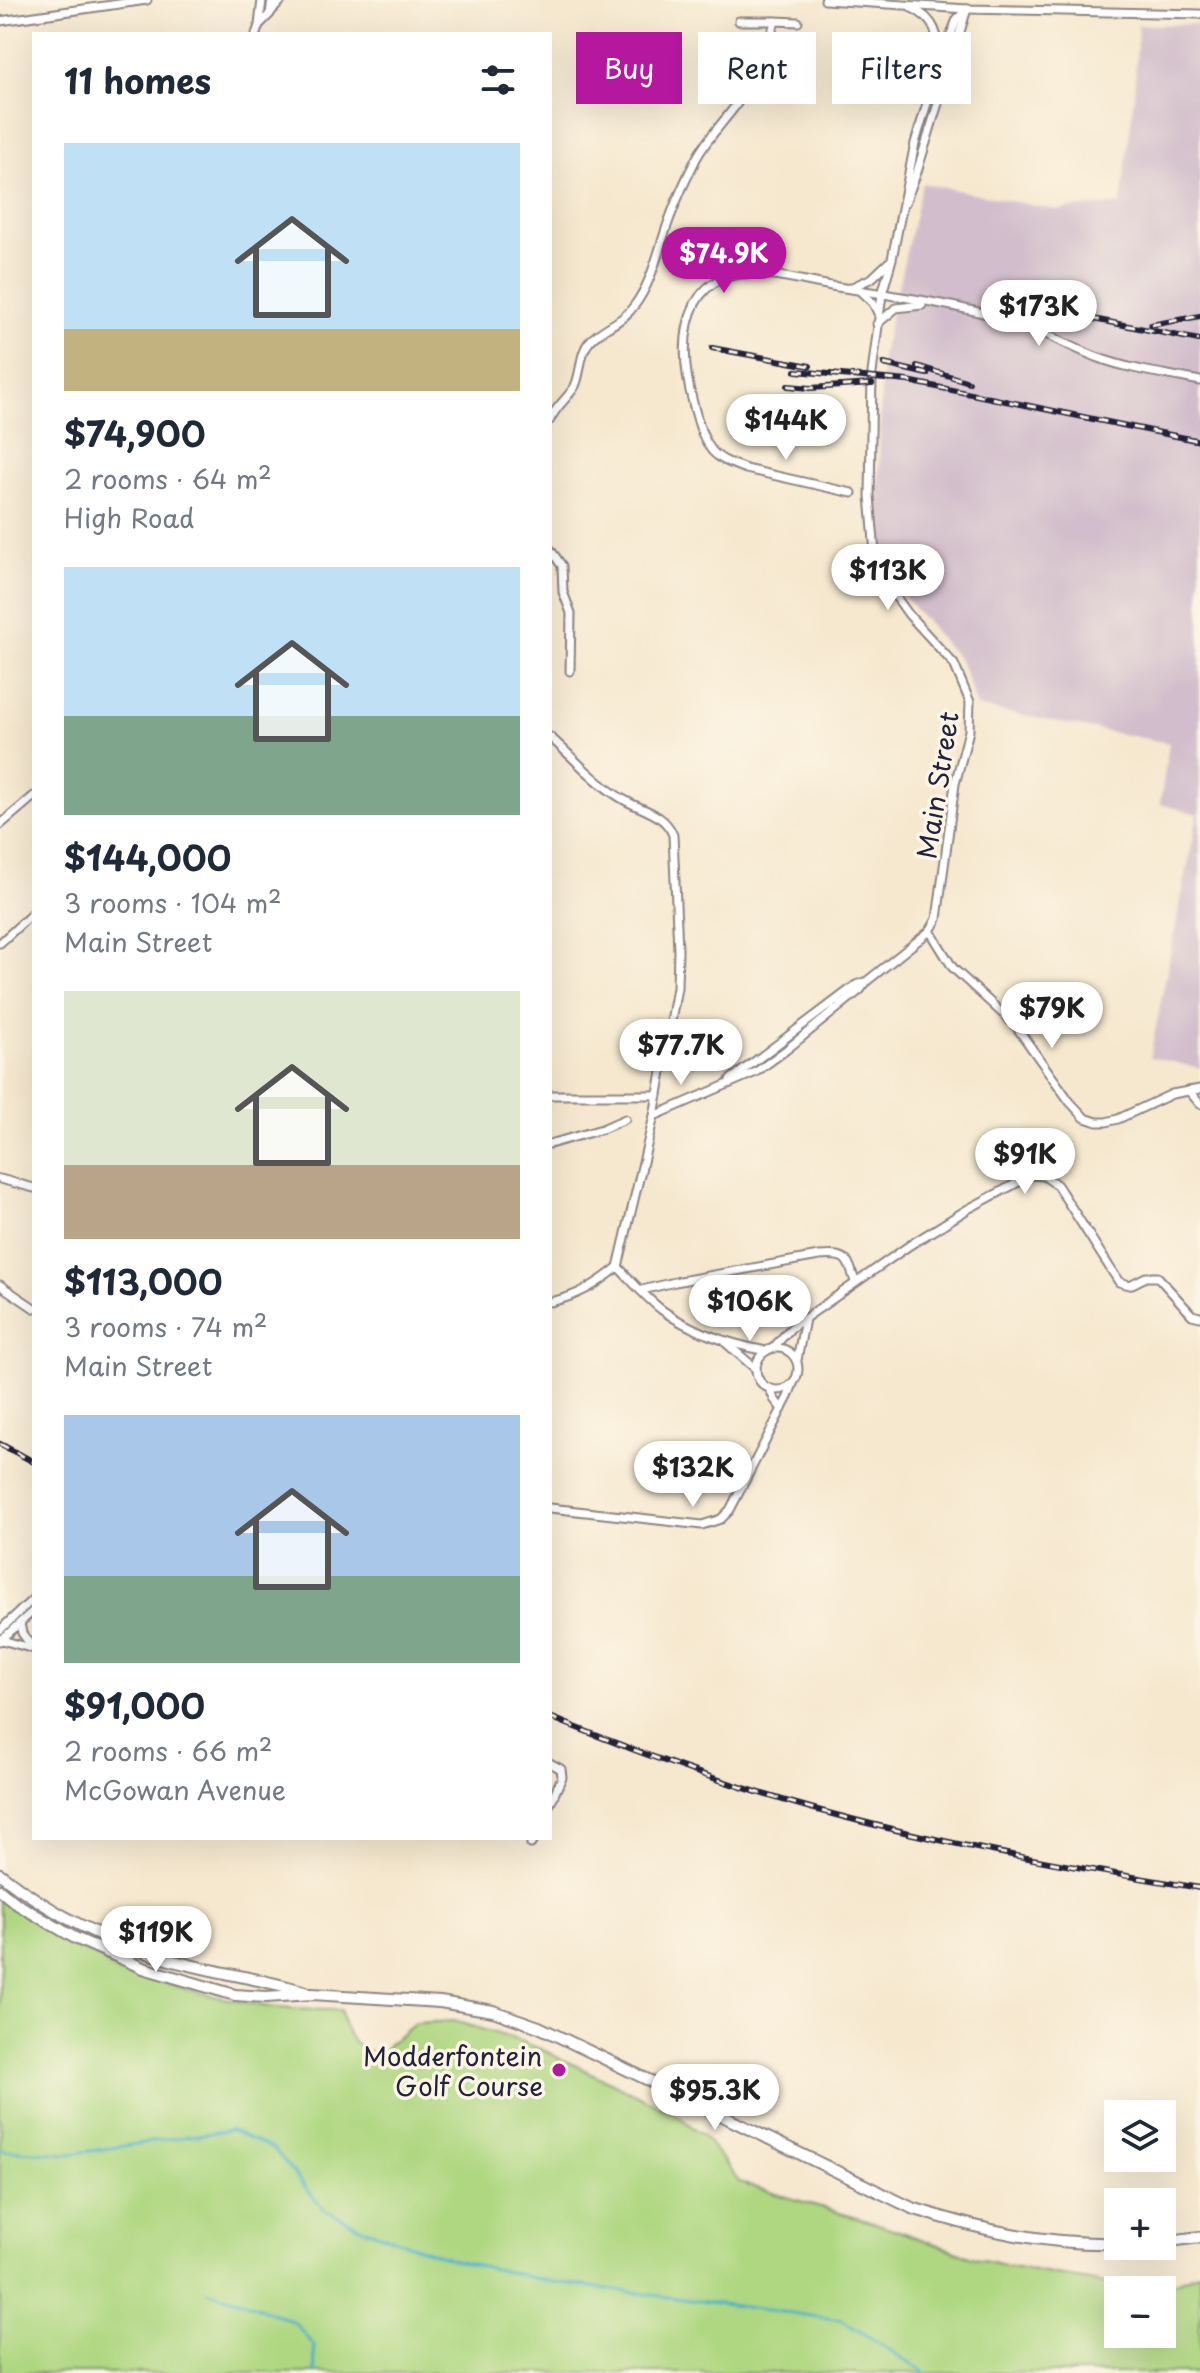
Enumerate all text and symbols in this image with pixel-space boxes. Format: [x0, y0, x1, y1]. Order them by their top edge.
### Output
chip: Buy [576, 32, 682, 104]
chip: Rent [698, 32, 816, 104]
chip: Filters [832, 32, 971, 104]
text: 11 homes [64, 54, 211, 106]
icon: filters [476, 58, 520, 102]
icon: home [220, 195, 364, 339]
pin: $74.9K [659, 227, 789, 295]
text: $74.9K [679, 233, 769, 272]
pin: $173K [983, 280, 1095, 348]
text: $173K [999, 286, 1079, 325]
pin: $144K [730, 394, 842, 462]
text: $144K [744, 400, 828, 439]
text: $74,900 [64, 407, 205, 459]
text: 2 rooms · 64 m² [64, 459, 272, 498]
text: High Road [64, 498, 194, 537]
pin: $113K [832, 544, 944, 612]
text: $113K [849, 550, 927, 589]
icon: home [220, 619, 364, 763]
street label: Main Street [906, 709, 968, 861]
text: $144,000 [64, 831, 231, 883]
text: 3 rooms · 104 m² [64, 883, 282, 922]
text: Main Street [64, 922, 212, 961]
pin: $79K [1005, 982, 1099, 1050]
text: $79K [1019, 988, 1085, 1027]
pin: $77.7K [616, 1019, 746, 1087]
text: $77.7K [637, 1025, 725, 1064]
icon: home [220, 1043, 364, 1187]
pin: $91K [978, 1128, 1072, 1196]
text: $91K [993, 1134, 1057, 1173]
text: $113,000 [64, 1255, 222, 1307]
pin: $106K [694, 1275, 806, 1343]
text: $106K [707, 1281, 793, 1320]
text: 3 rooms · 74 m² [64, 1307, 268, 1346]
text: Main Street [64, 1346, 212, 1385]
pin: $132K [637, 1441, 749, 1509]
text: $132K [652, 1447, 734, 1486]
icon: home [220, 1467, 364, 1611]
text: $91,000 [64, 1679, 205, 1731]
text: 2 rooms · 66 m² [64, 1731, 273, 1770]
text: McGowan Avenue [64, 1770, 286, 1809]
pin: $119K [100, 1906, 212, 1974]
text: $119K [119, 1912, 193, 1951]
place label: Modderfontein Golf Course [363, 2036, 543, 2105]
marker: Modderfontein Golf Course [550, 2061, 568, 2079]
pin: $95.3K [650, 2064, 780, 2132]
text: $95.3K [669, 2070, 761, 2109]
map controls [1104, 2100, 1176, 2348]
button: layers [1104, 2100, 1176, 2172]
button: + [1104, 2188, 1176, 2260]
button: − [1104, 2276, 1176, 2348]

